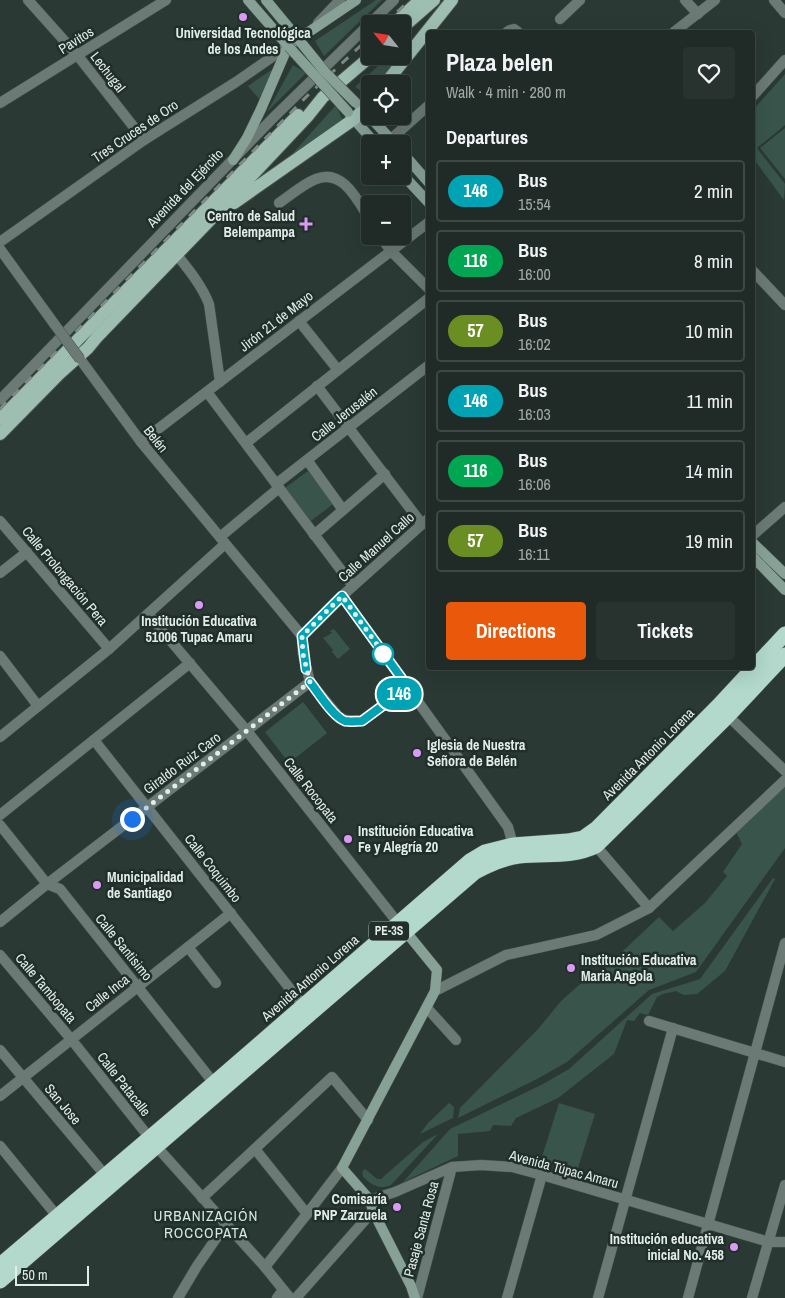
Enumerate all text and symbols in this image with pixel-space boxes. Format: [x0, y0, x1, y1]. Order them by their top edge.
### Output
marker: Universidad Tecnológica de los Andes [237, 11, 249, 23]
north arrow [361, 15, 411, 65]
map controls [361, 15, 411, 245]
street label: Pavitos [55, 22, 97, 58]
place label: Universidad Tecnológica de los Andes [175, 24, 311, 58]
text: Plaza belen [446, 46, 553, 78]
button: heart [683, 47, 735, 99]
street label: Lechugal [87, 48, 129, 96]
button: locate [361, 75, 411, 125]
text: Walk · 4 min · 280 m [446, 81, 566, 103]
street label: Tres Cruces de Oro [88, 95, 182, 167]
text: Departures [446, 124, 528, 150]
button: + [361, 135, 411, 185]
street label: Avenida del Ejército [142, 145, 227, 232]
text: Bus [518, 167, 547, 193]
text: 146 [463, 178, 488, 203]
text: 2 min [694, 178, 733, 204]
text: 15:54 [518, 193, 551, 215]
button: − [361, 195, 411, 245]
place label: Centro de Salud Belempampa [207, 207, 296, 241]
marker: Centro de Salud Belempampa [299, 217, 313, 231]
text: Bus [518, 237, 547, 263]
text: 116 [464, 248, 487, 273]
text: 8 min [694, 248, 733, 274]
text: 16:00 [518, 263, 551, 285]
street label: Jirón 21 de Mayo [236, 287, 316, 355]
text: Bus [518, 307, 547, 333]
text: 57 [467, 318, 484, 343]
text: 10 min [685, 318, 733, 344]
text: 16:02 [518, 333, 551, 355]
text: Bus [518, 377, 547, 403]
street label: Calle Jerusalén [307, 383, 381, 445]
text: 146 [463, 388, 488, 413]
text: 11 min [687, 388, 733, 414]
text: 16:03 [518, 403, 551, 425]
street label: Belén [140, 422, 172, 456]
text: Bus [518, 447, 547, 473]
text: 116 [464, 458, 487, 483]
text: 14 min [685, 458, 733, 484]
text: 16:06 [518, 473, 551, 495]
street label: Calle Manuel Callo [334, 508, 418, 586]
text: Bus [518, 517, 547, 543]
street label: Calle Prolongación Pera [18, 523, 112, 630]
text: 57 [467, 528, 484, 553]
text: 19 min [685, 528, 733, 554]
text: 16:11 [518, 543, 550, 565]
marker: Institución Educativa 51006 Tupac Amaru [193, 599, 205, 611]
button: Directions [446, 602, 586, 660]
button: Tickets [596, 602, 735, 660]
place label: Institución Educativa 51006 Tupac Amaru [141, 612, 257, 646]
unlabelled marker [372, 643, 394, 665]
line badge: 146 [370, 678, 428, 710]
text: 146 [387, 681, 411, 706]
street label: Avenida Antonio Lorena [597, 704, 698, 805]
street label: Giraldo Ruiz Caro [140, 728, 224, 798]
place label: Iglesia de Nuestra Señora de Belén [427, 736, 526, 770]
marker: Iglesia de Nuestra Señora de Belén [411, 747, 423, 759]
street label: Calle Rocopata [280, 754, 343, 827]
your location [120, 807, 145, 832]
place label: Institución Educativa Fe y Alegría 20 [358, 822, 474, 856]
street label: Calle Coquimbo [181, 830, 245, 906]
marker: Institución Educativa Fe y Alegría 20 [342, 833, 354, 845]
place label: Municipalidad de Santiago [107, 868, 184, 902]
marker: Municipalidad de Santiago [91, 879, 103, 891]
street label: Calle Santisimo [92, 910, 156, 984]
road number: PE-3S [369, 921, 409, 940]
street label: Avenida Antonio Lorena [257, 930, 363, 1026]
street label: Calle Tambopata [11, 949, 81, 1027]
place label: Institución Educativa Maria Angola [581, 951, 697, 985]
marker: Institución Educativa Maria Angola [565, 962, 577, 974]
street label: Calle Inca [81, 970, 133, 1016]
street label: Calle Patacalle [93, 1048, 155, 1120]
street label: San Jose [41, 1080, 85, 1128]
street label: Avenida Túpac Amaru [506, 1146, 621, 1192]
street label: Pasaje Santa Rosa [400, 1179, 443, 1279]
place label: Comisaría PNP Zarzuela [314, 1190, 388, 1224]
marker: Comisaría PNP Zarzuela [391, 1201, 403, 1213]
district label: URBANIZACIÓN ROCCOPATA [154, 1205, 258, 1243]
place label: Institución educativa inicial No. 458 [610, 1230, 725, 1264]
marker: Institución educativa inicial No. 458 [728, 1241, 740, 1253]
scale bar [15, 1263, 89, 1286]
text: 50 m [22, 1266, 48, 1284]

